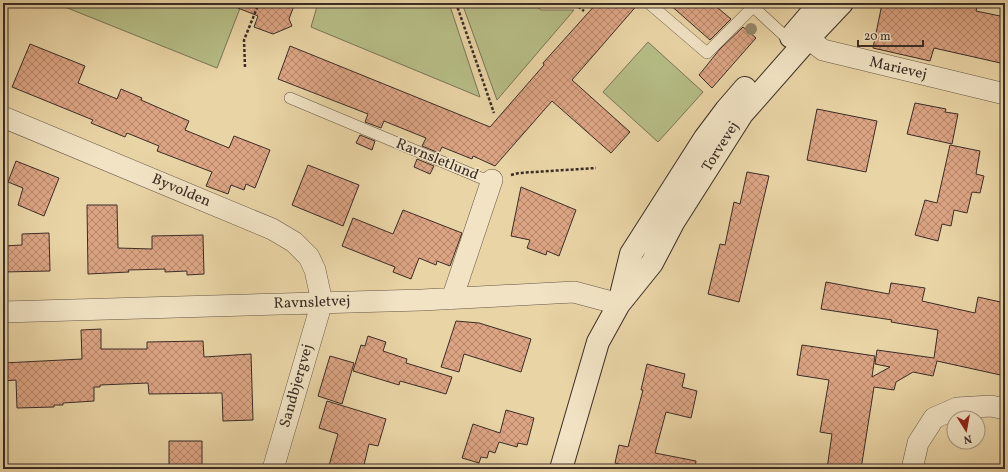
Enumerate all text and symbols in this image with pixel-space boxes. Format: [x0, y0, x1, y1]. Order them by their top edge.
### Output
scale bar [858, 22, 923, 48]
text: 20 m [864, 29, 891, 45]
street label: Marievej [867, 52, 929, 86]
street label: Torvevej [697, 118, 745, 176]
street label: Ravnsletlund [392, 134, 482, 186]
street label: Byvolden [148, 169, 214, 213]
street label: Ravnsletvej [273, 291, 351, 315]
street label: Sandbjergvej [275, 342, 319, 430]
north arrow [946, 410, 986, 450]
text: N [962, 430, 973, 446]

